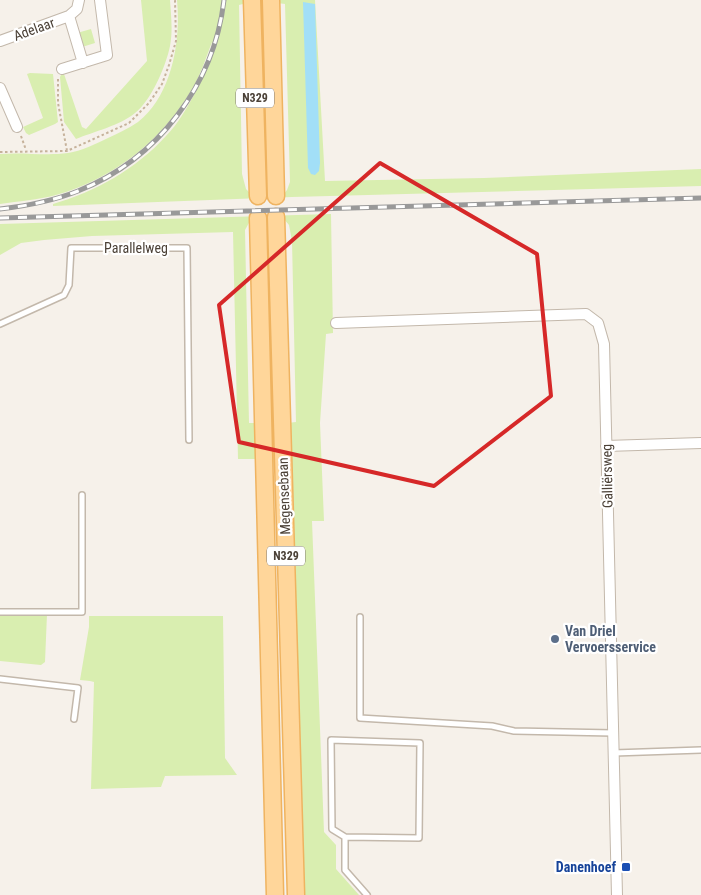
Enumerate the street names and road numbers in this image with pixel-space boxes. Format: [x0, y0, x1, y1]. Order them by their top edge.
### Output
street label: Adelaar [11, 14, 57, 44]
road number: N329 [236, 89, 274, 108]
street label: Parallelweg [104, 240, 168, 256]
street label: Galliërsweg [598, 444, 616, 508]
street label: Megensebaan [275, 457, 293, 535]
road number: N329 [267, 546, 305, 566]

